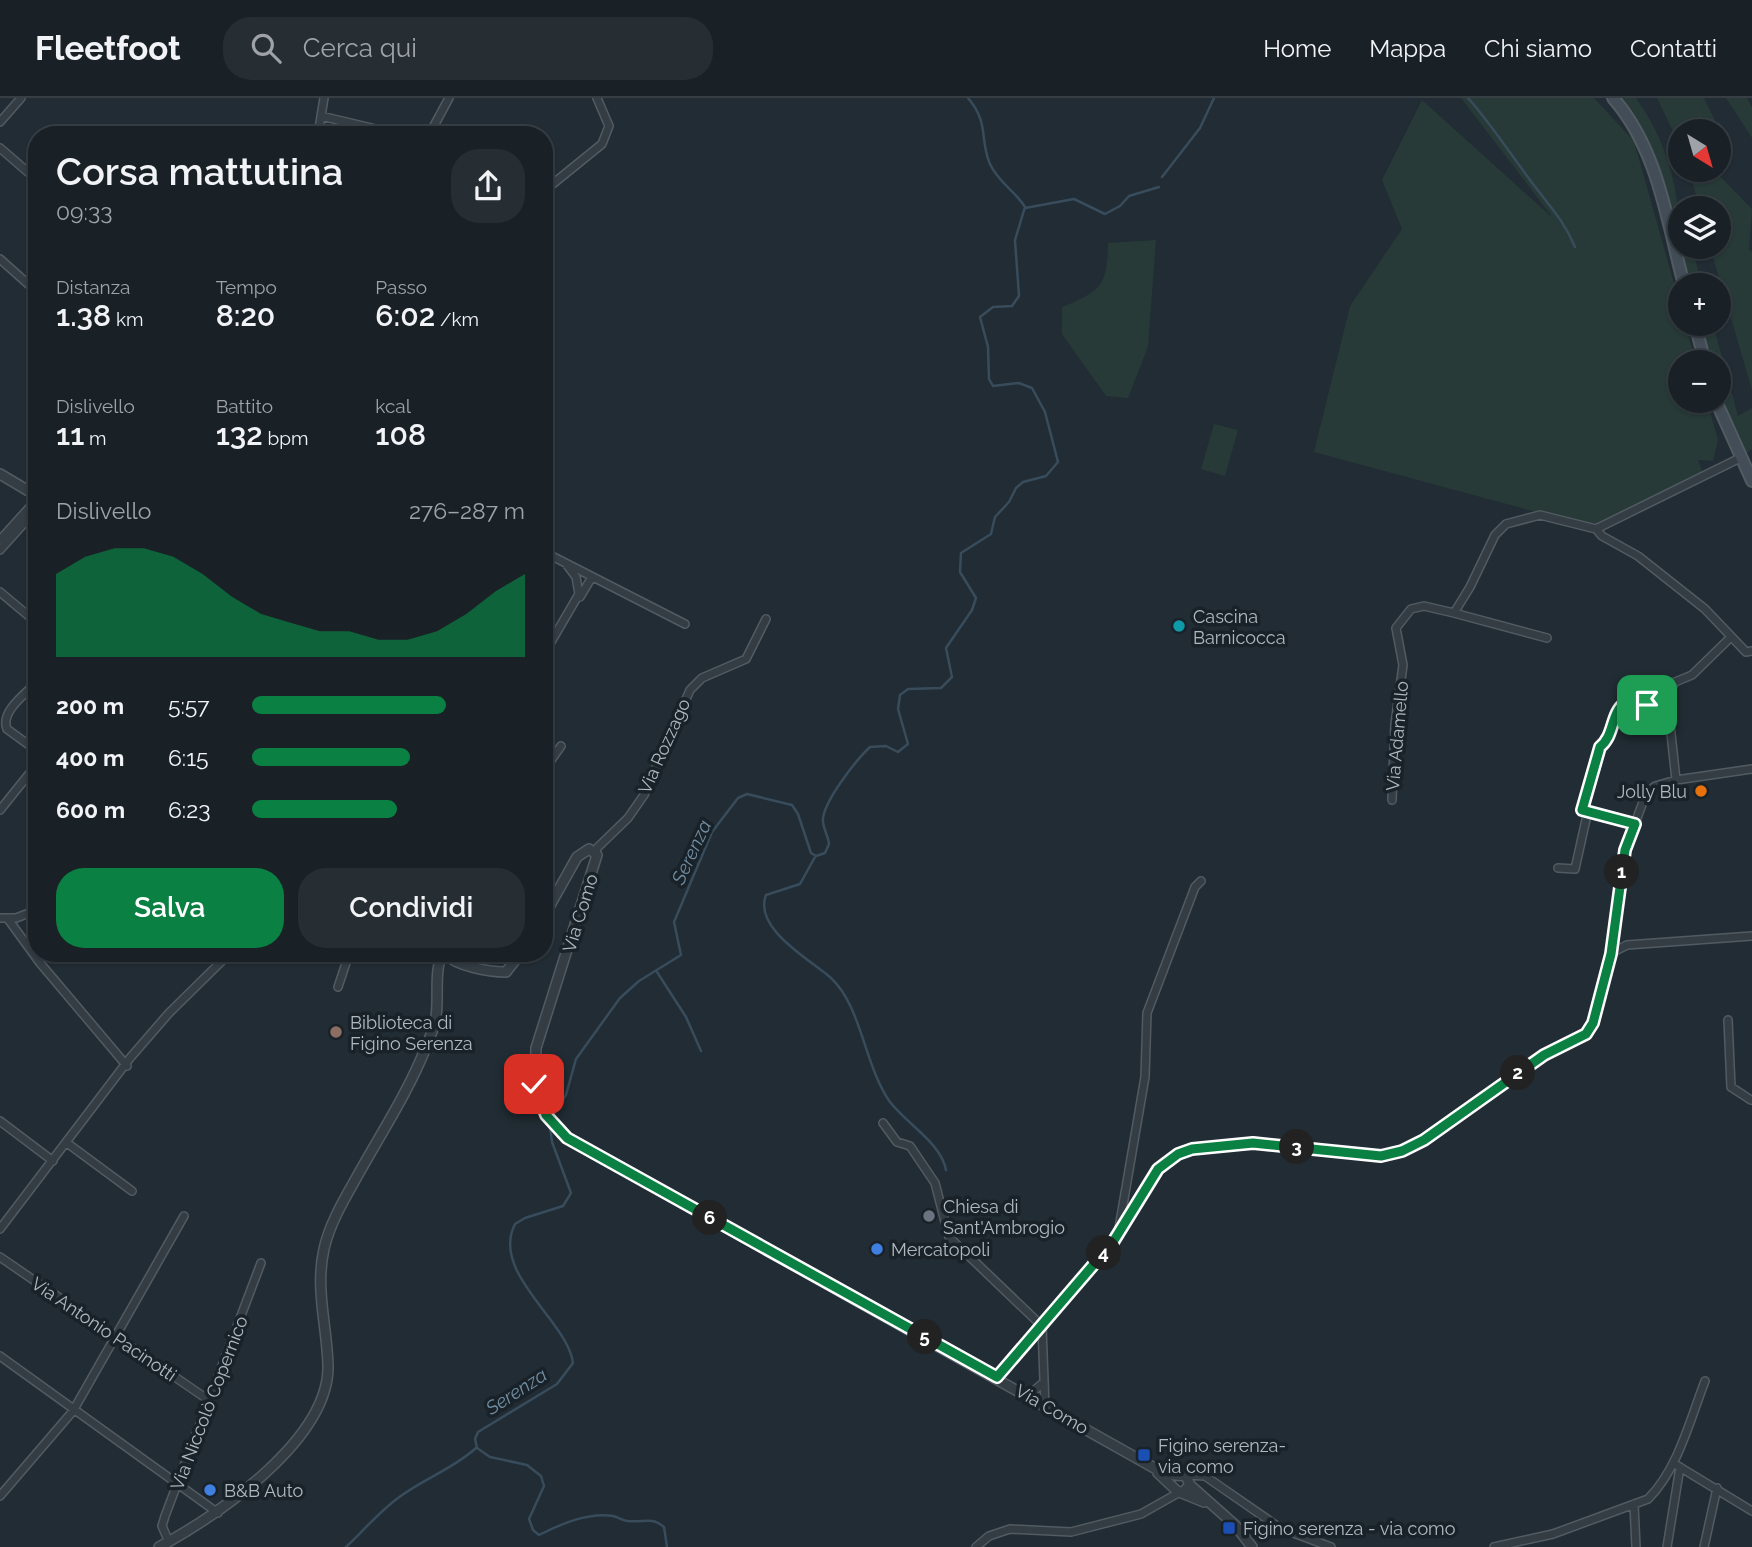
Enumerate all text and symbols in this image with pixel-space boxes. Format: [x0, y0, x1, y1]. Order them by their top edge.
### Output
search box [223, 17, 713, 80]
text: Fleetfoot [35, 29, 181, 68]
icon: search [247, 29, 285, 67]
text: Cerca qui [303, 33, 417, 63]
text: Home [1263, 34, 1331, 63]
text: Mappa [1369, 34, 1446, 63]
text: Chi siamo [1484, 34, 1592, 63]
text: Contatti [1630, 34, 1717, 63]
north arrow [1668, 119, 1731, 182]
map controls [1668, 119, 1731, 413]
text: Corsa mattutina [56, 149, 343, 194]
button: share [451, 149, 525, 223]
button: layers [1668, 196, 1731, 259]
text: 09:33 [56, 198, 112, 225]
button: + [1668, 273, 1731, 336]
text: Distanza [56, 276, 130, 298]
text: Tempo [216, 276, 277, 298]
text: Passo [375, 276, 427, 298]
text: 1.38 [56, 298, 111, 333]
text: 8:20 [216, 298, 275, 333]
text: 6:02 [375, 298, 435, 333]
text: km [111, 308, 143, 330]
text: /km [435, 308, 479, 330]
button: − [1668, 350, 1731, 413]
text: Dislivello [56, 395, 135, 417]
text: Battito [216, 395, 273, 417]
text: kcal [375, 395, 411, 417]
text: 11 [56, 417, 84, 452]
text: 132 [216, 417, 263, 452]
text: 108 [375, 417, 426, 452]
text: m [84, 427, 107, 449]
text: bpm [263, 427, 309, 449]
text: Dislivello [56, 497, 151, 524]
text: 276–287 m [409, 497, 525, 524]
place label: Cascina Barnicocca [1193, 606, 1286, 648]
marker: Cascina Barnicocca [1171, 618, 1187, 634]
pin [1617, 675, 1677, 735]
street label: Via Adamello [1382, 680, 1412, 792]
icon: arrive [1628, 686, 1666, 724]
text: 200 m [56, 692, 124, 719]
text: 5:57 [168, 692, 210, 719]
street label: Via Rozzago [634, 695, 694, 797]
text: 400 m [56, 744, 124, 771]
text: 6:15 [168, 744, 209, 771]
place label: Jolly Blu [1617, 781, 1687, 802]
marker: Jolly Blu [1693, 783, 1709, 799]
text: 600 m [56, 796, 125, 823]
text: 6:23 [168, 796, 210, 823]
water label: Serenza [666, 816, 715, 889]
pin: 1 [1604, 854, 1640, 890]
text: 1 [1617, 860, 1626, 882]
button: Salva [56, 868, 284, 948]
button: Condividi [298, 868, 525, 948]
street label: Via Como [558, 871, 602, 955]
place label: Biblioteca di Figino Serenza [350, 1012, 473, 1054]
marker: Biblioteca di Figino Serenza [328, 1024, 344, 1040]
pin [504, 1054, 564, 1114]
pin: 2 [1500, 1056, 1536, 1090]
text: 2 [1512, 1061, 1523, 1083]
icon: check [515, 1065, 553, 1103]
pin: 3 [1280, 1130, 1314, 1164]
text: 3 [1291, 1135, 1302, 1157]
place label: Chiesa di Sant'Ambrogio [943, 1196, 1065, 1238]
pin: 6 [692, 1200, 728, 1236]
text: 6 [704, 1206, 715, 1228]
marker: Chiesa di Sant'Ambrogio [921, 1208, 937, 1224]
pin: 4 [1086, 1236, 1122, 1270]
place label: Mercatopoli [891, 1239, 990, 1260]
marker: Mercatopoli [869, 1241, 885, 1257]
text: 4 [1098, 1241, 1109, 1263]
street label: Via Antonio Pacinotti [27, 1273, 181, 1385]
street label: Via Niccolò Copernico [166, 1313, 252, 1493]
pin: 5 [908, 1320, 942, 1354]
text: 5 [919, 1325, 930, 1347]
water label: Serenza [481, 1363, 551, 1419]
street label: Via Como [1012, 1380, 1093, 1438]
place label: Figino serenza- via como [1158, 1435, 1286, 1477]
marker: Figino serenza- via como [1136, 1447, 1152, 1463]
place label: B&B Auto [224, 1480, 304, 1501]
marker: B&B Auto [202, 1482, 218, 1498]
place label: Figino serenza - via como [1243, 1518, 1456, 1539]
marker: Figino serenza - via como [1221, 1520, 1237, 1536]

